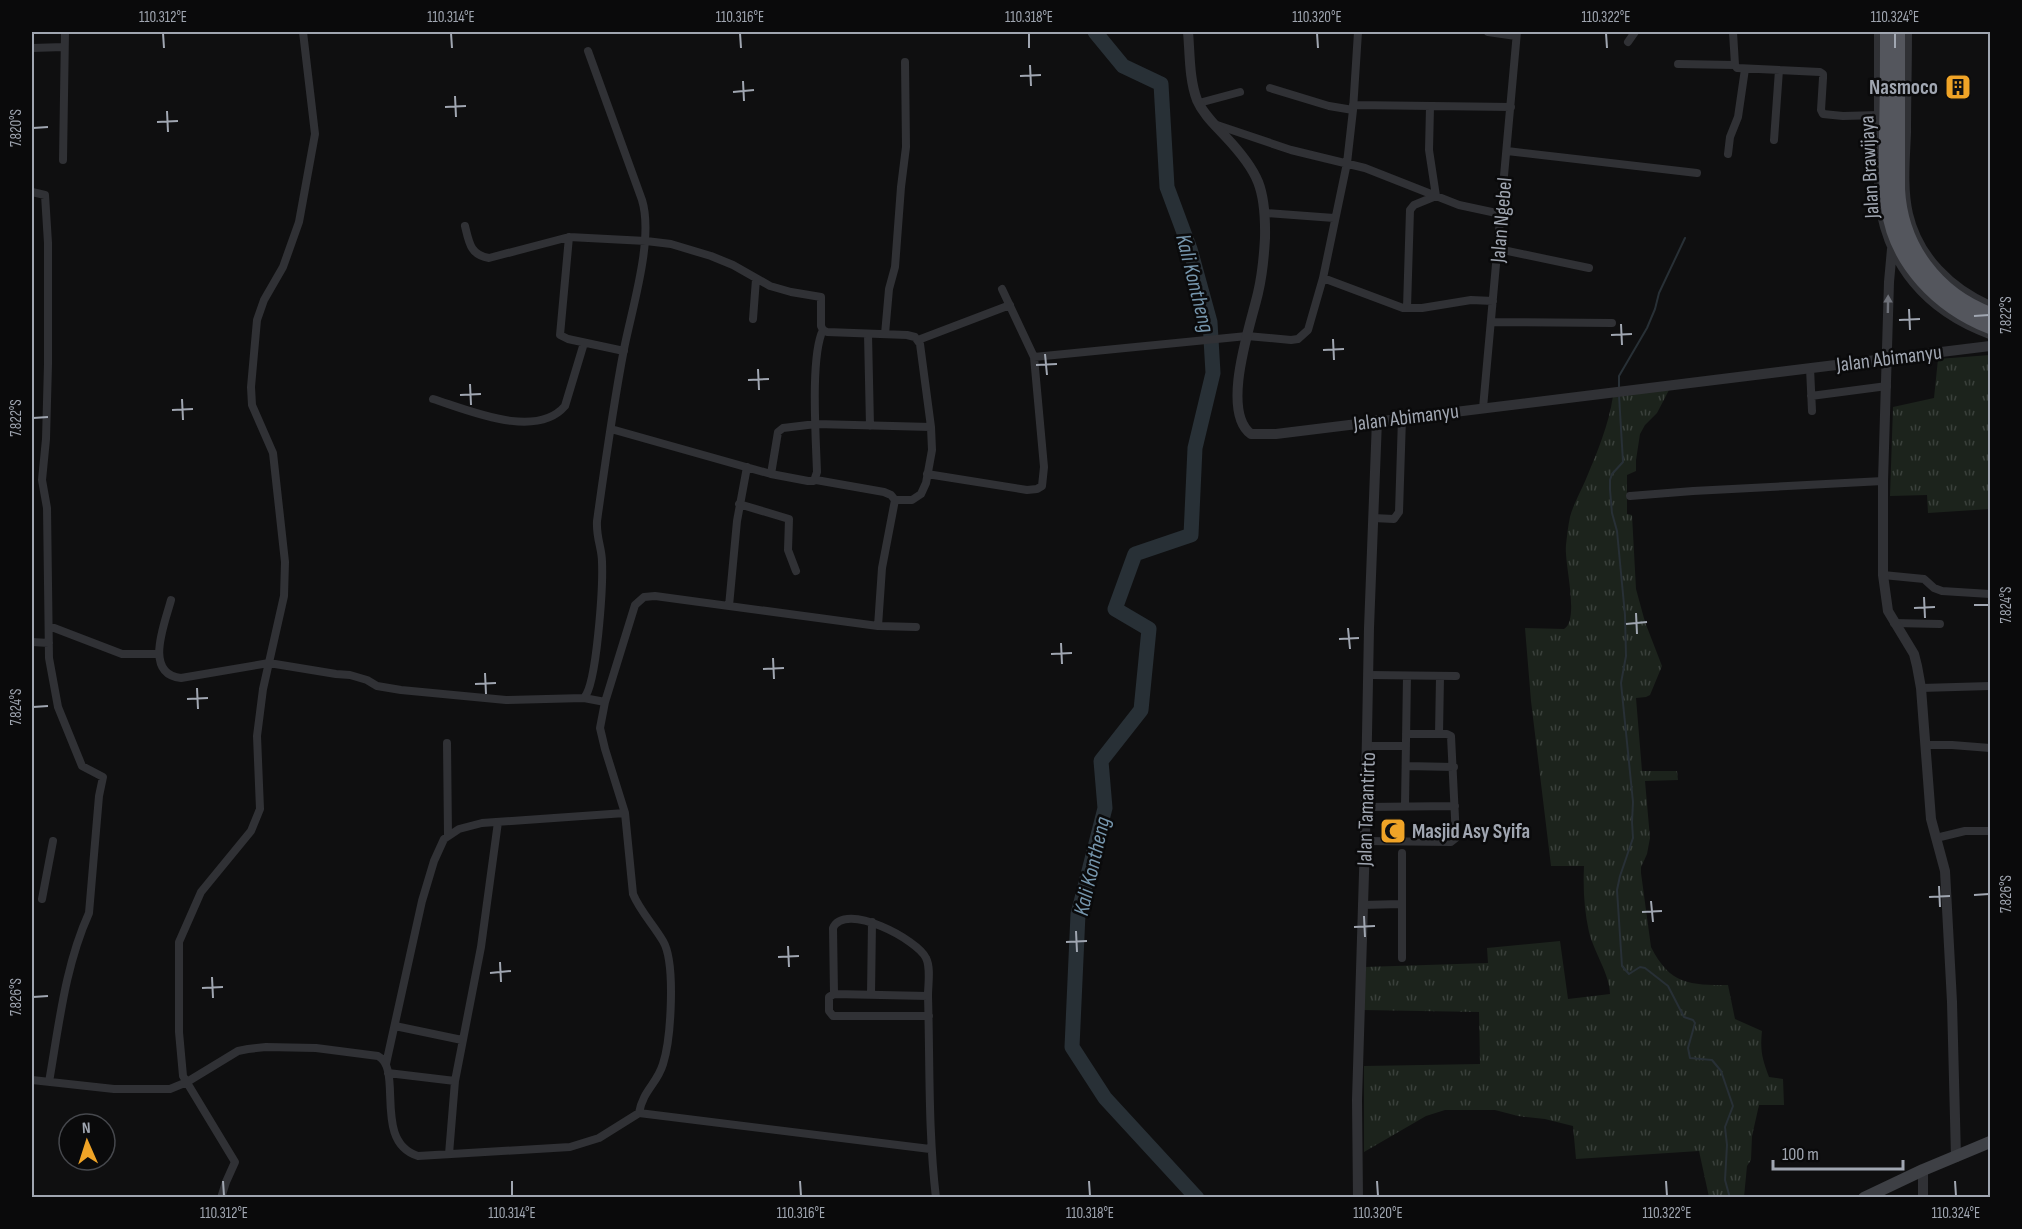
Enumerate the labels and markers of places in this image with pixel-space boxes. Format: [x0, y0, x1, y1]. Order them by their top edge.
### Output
building icon: Nasmoco [1943, 72, 1973, 102]
place label: Nasmoco [1869, 75, 1938, 100]
mosque icon: Masjid Asy Syifa [1378, 816, 1408, 846]
place label: Masjid Asy Syifa [1412, 819, 1530, 844]

